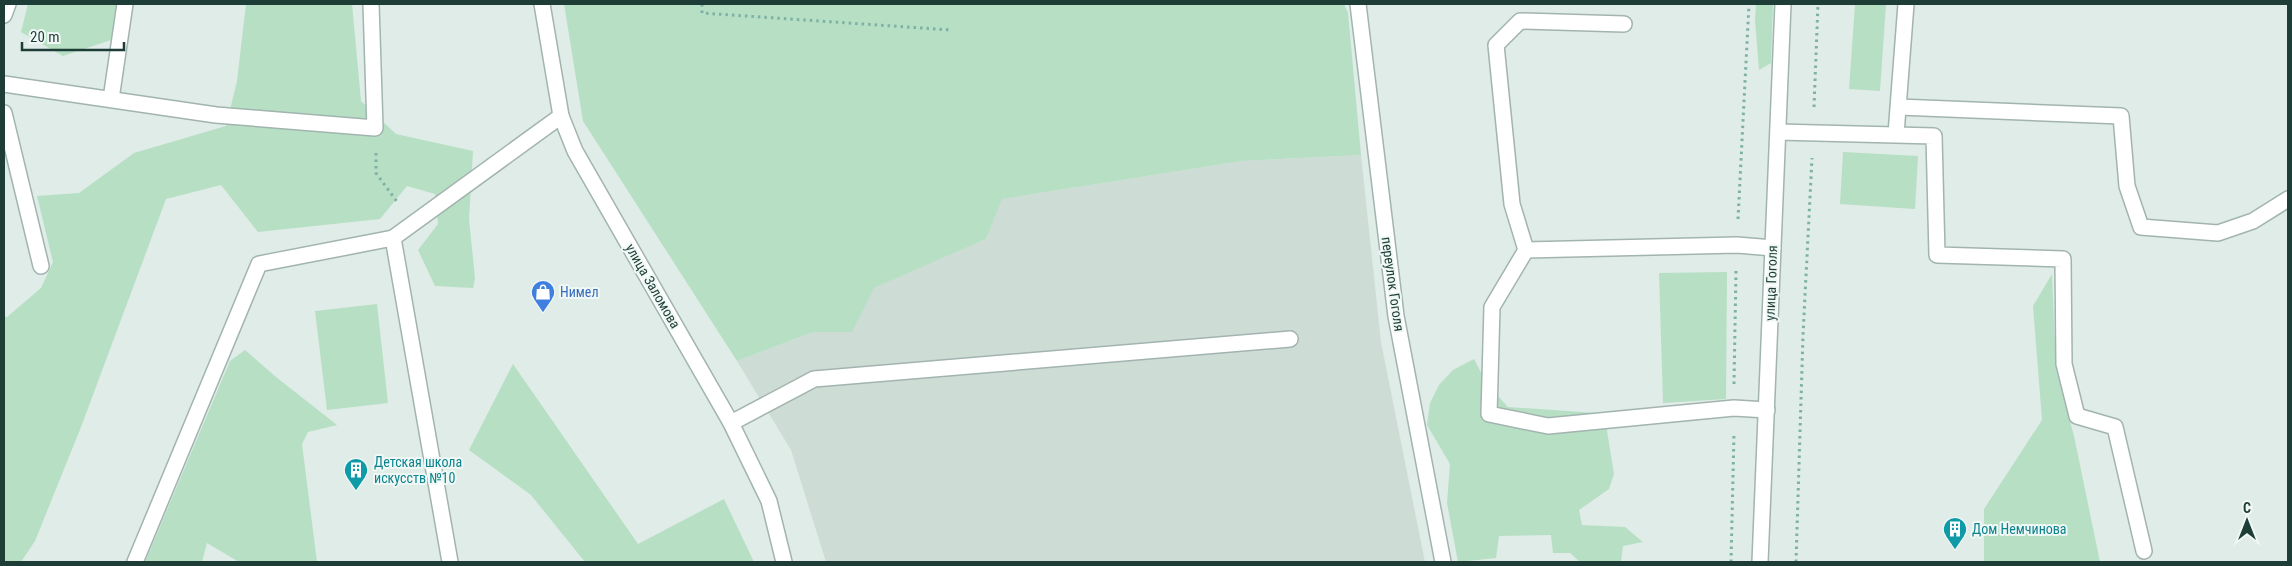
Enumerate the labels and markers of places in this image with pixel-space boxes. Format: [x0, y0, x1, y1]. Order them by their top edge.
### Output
shop icon: Нимел [530, 279, 556, 313]
place label: Нимел [560, 284, 599, 300]
place label: Детская школа искусств №10 [374, 454, 462, 486]
building icon: Детская школа искусств №10 [343, 457, 369, 491]
building icon: Дом Немчинова [1942, 516, 1968, 550]
place label: Дом Немчинова [1972, 521, 2067, 537]

